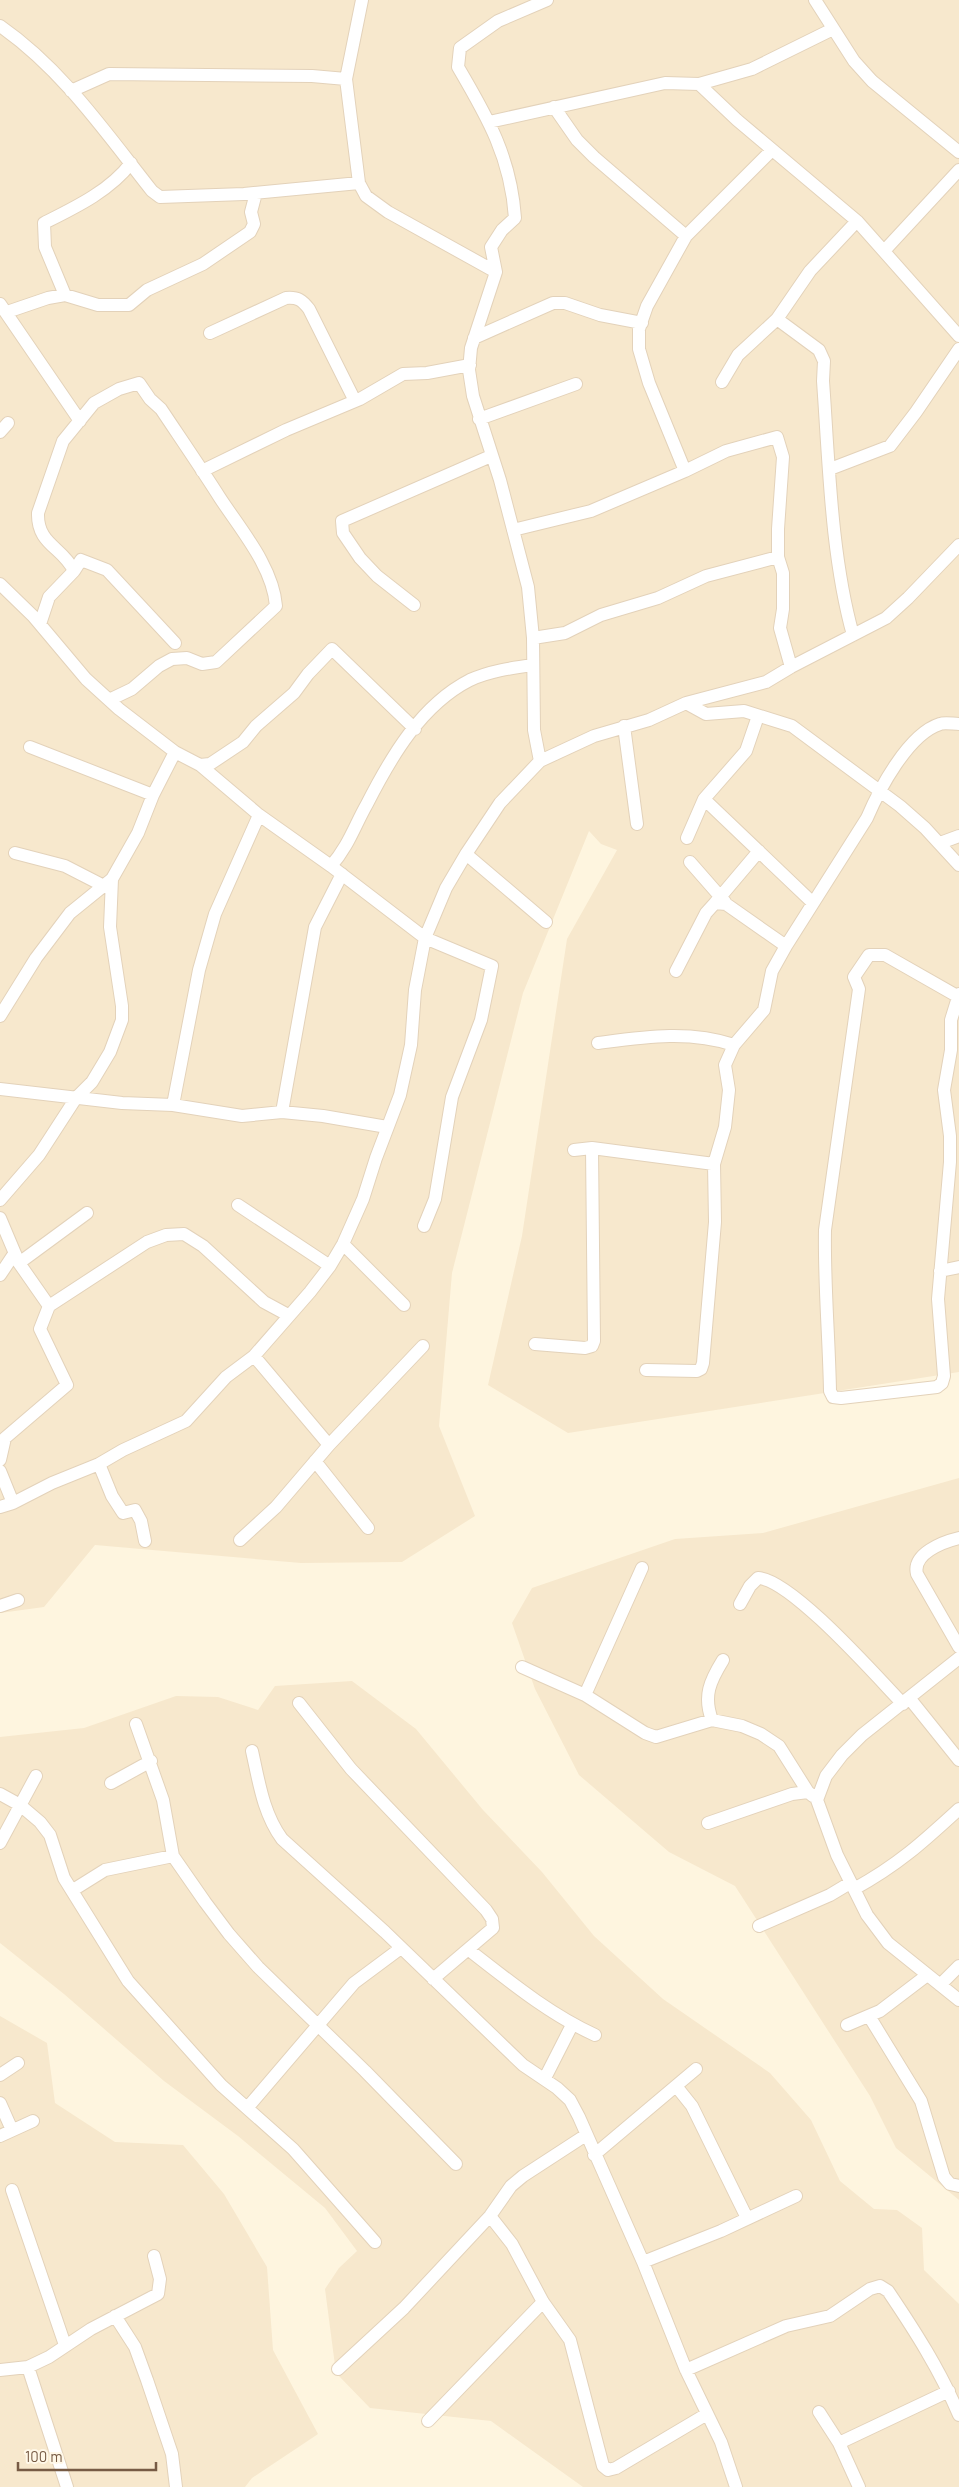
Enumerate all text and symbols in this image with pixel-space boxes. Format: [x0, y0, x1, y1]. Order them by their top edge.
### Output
scale bar [18, 2440, 155, 2472]
text: 100 m [25, 2447, 63, 2465]

